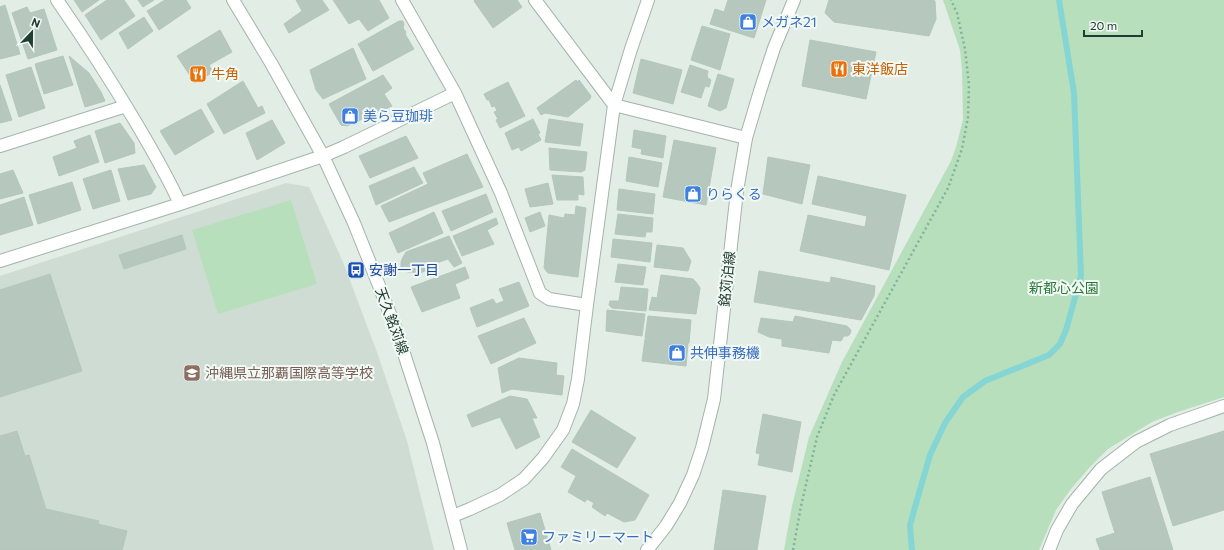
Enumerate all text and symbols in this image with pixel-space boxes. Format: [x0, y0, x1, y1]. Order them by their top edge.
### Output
north arrow [12, 12, 52, 52]
shop icon: メガネ21 [738, 12, 758, 32]
scale bar [1084, 12, 1142, 38]
place label: メガネ21 [761, 13, 817, 30]
text: N [30, 15, 42, 30]
text: 20 m [1090, 18, 1117, 32]
restaurant icon: 東洋飯店 [829, 59, 849, 79]
place label: 東洋飯店 [852, 60, 908, 77]
restaurant icon: 牛角 [188, 64, 208, 84]
place label: 牛角 [211, 65, 239, 82]
shop icon: 美ら豆珈琲 [340, 106, 360, 126]
place label: 美ら豆珈琲 [363, 107, 433, 124]
shop icon: りらくる [683, 184, 703, 204]
place label: りらくる [706, 185, 762, 202]
street label: 銘苅泊線 [715, 250, 738, 308]
bus stop icon: 安謝一丁目 [346, 260, 366, 280]
place label: 安謝一丁目 [369, 261, 439, 278]
park label: 新都心公園 [1029, 279, 1099, 296]
street label: 天久銘苅線 [373, 285, 412, 357]
shop icon: 共伸事務機 [667, 343, 687, 363]
place label: 共伸事務機 [690, 344, 760, 361]
school or university icon: 沖縄県立那覇国際高等学校 [182, 363, 202, 383]
place label: 沖縄県立那覇国際高等学校 [205, 364, 373, 381]
supermarket icon: ファミリーマート [519, 527, 539, 547]
place label: ファミリーマート [542, 528, 654, 545]

